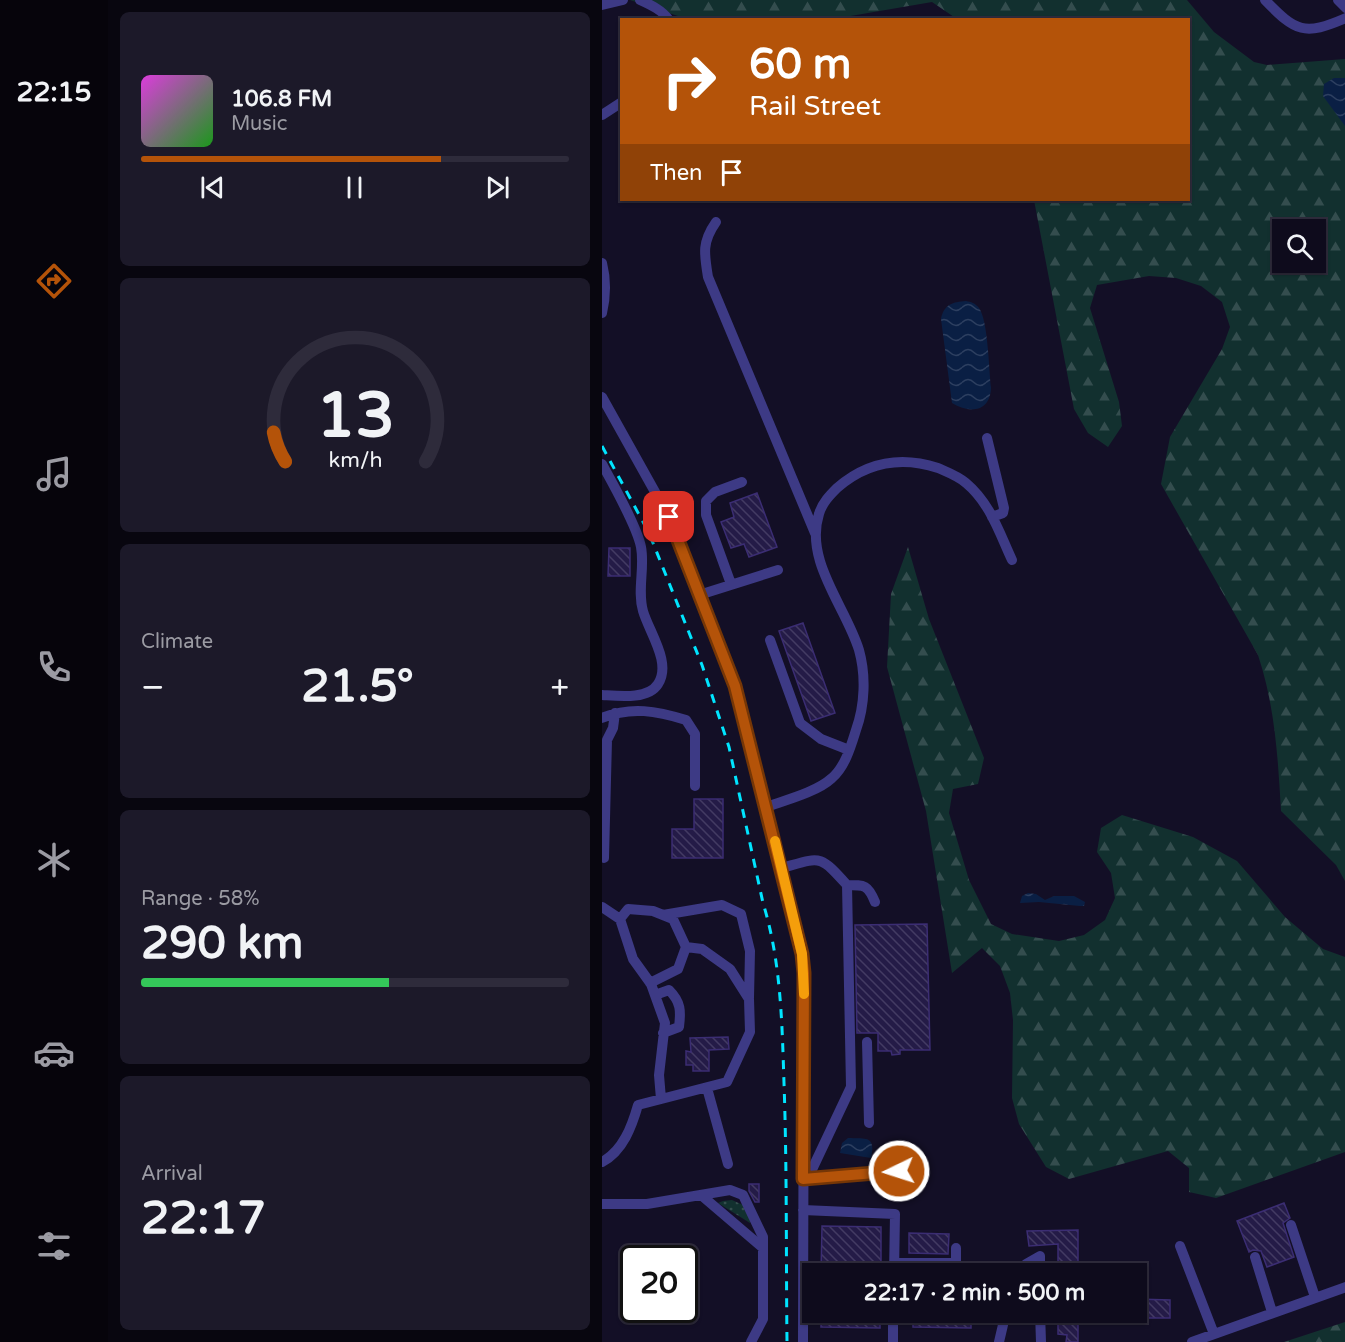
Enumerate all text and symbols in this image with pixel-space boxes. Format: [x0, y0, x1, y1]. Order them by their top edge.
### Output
text: 60 m [749, 39, 851, 90]
icon: right [650, 42, 728, 120]
text: 22:15 [17, 76, 91, 109]
text: 106.8 FM [231, 86, 332, 112]
text: Rail Street [749, 90, 881, 123]
text: Music [231, 112, 287, 136]
icon: arrive [715, 156, 748, 189]
text: Then [650, 160, 703, 186]
icon: previous [196, 171, 229, 204]
icon: pause [338, 171, 371, 204]
icon: next [481, 171, 514, 204]
map controls [1272, 219, 1326, 273]
button: search [1272, 219, 1326, 273]
icon: directions [33, 260, 75, 302]
text: 13 [316, 379, 394, 454]
text: km/h [328, 447, 382, 473]
icon: music [33, 453, 75, 495]
pin [643, 491, 694, 542]
icon: arrive [652, 500, 685, 533]
text: Climate [141, 630, 213, 654]
icon: phone [33, 646, 75, 688]
text: 21.5° [301, 660, 414, 714]
text: − [141, 668, 165, 707]
text: + [550, 668, 569, 707]
icon: climate [33, 839, 75, 881]
text: Range · 58% [141, 887, 260, 911]
text: 290 km [141, 917, 303, 971]
icon: car [33, 1032, 75, 1074]
position arrow [867, 1139, 931, 1203]
text: Arrival [141, 1162, 203, 1186]
text: 22:17 [141, 1192, 266, 1246]
icon: filters [33, 1225, 75, 1267]
speed limit sign: 20 [620, 1245, 698, 1323]
text: 22:17 · 2 min · 500 m [864, 1280, 1085, 1306]

